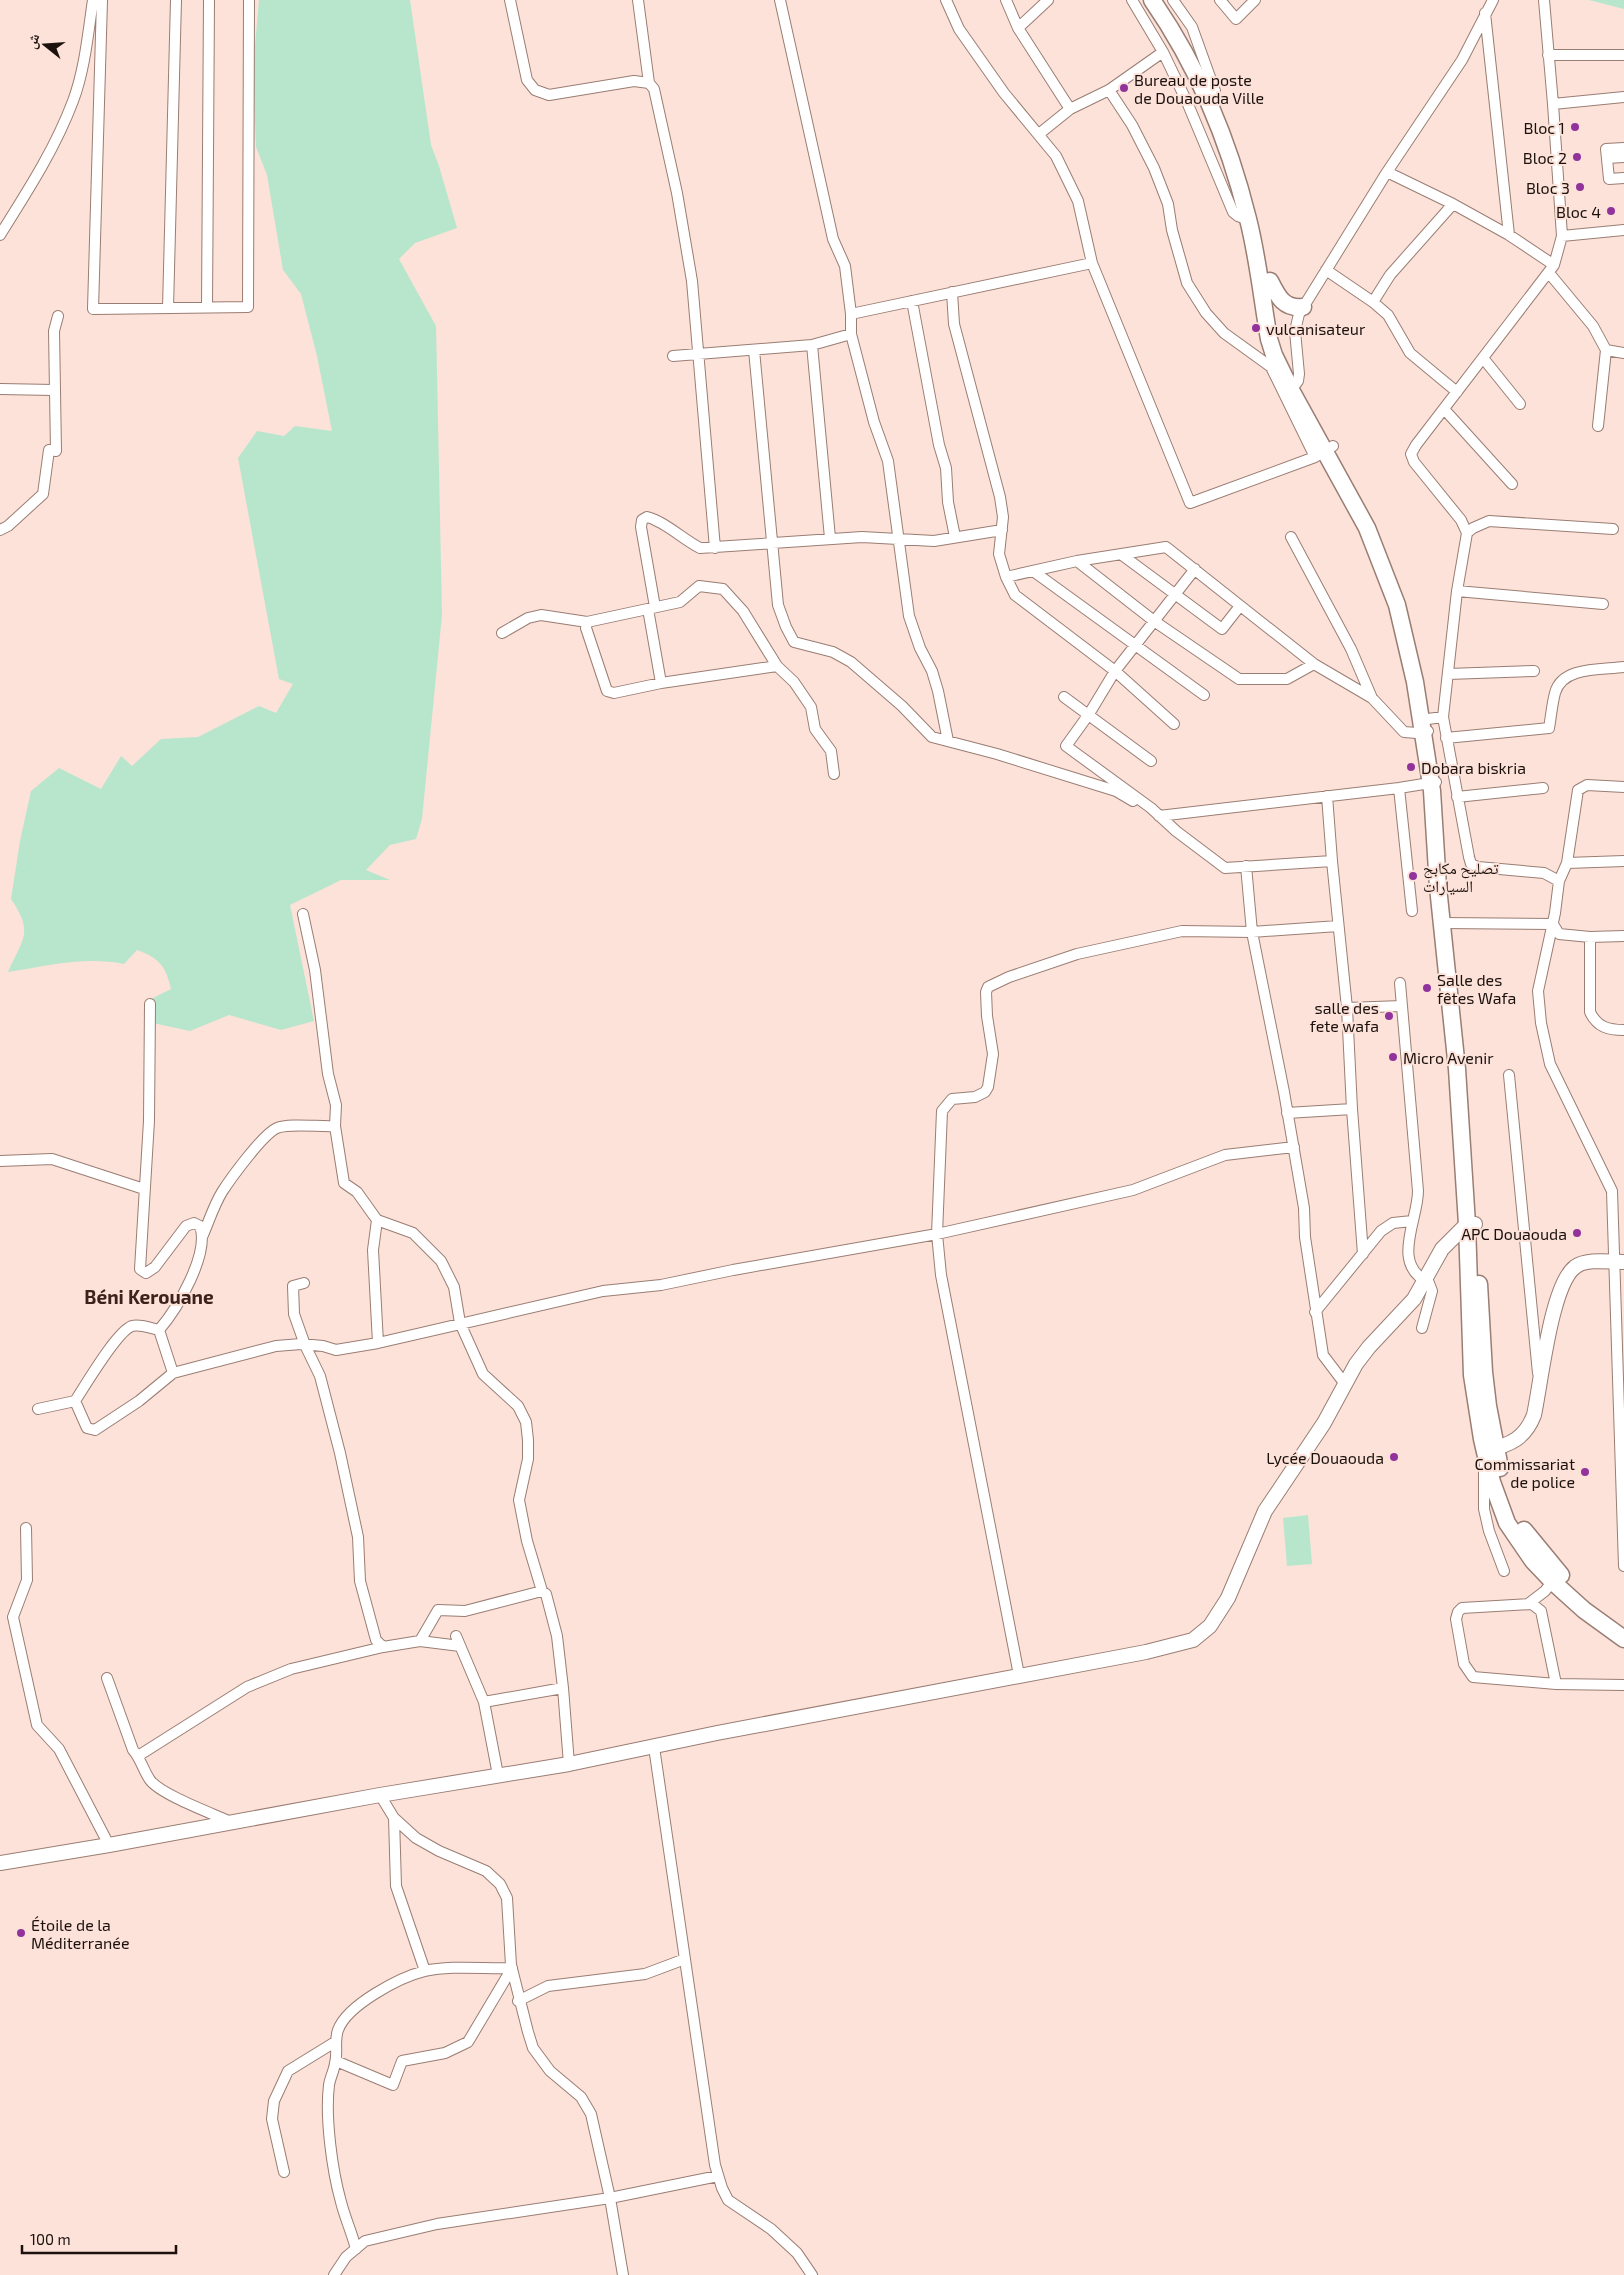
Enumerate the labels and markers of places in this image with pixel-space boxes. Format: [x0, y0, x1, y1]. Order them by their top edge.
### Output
place label: Bureau de poste de Douaouda Ville [1134, 70, 1264, 107]
marker: Bureau de poste de Douaouda Ville [1118, 82, 1130, 94]
place label: Bloc 1 [1523, 118, 1565, 137]
marker: Bloc 1 [1569, 121, 1581, 133]
place label: Bloc 2 [1523, 148, 1567, 167]
marker: Bloc 2 [1571, 151, 1583, 163]
place label: Bloc 3 [1526, 178, 1570, 197]
marker: Bloc 3 [1574, 181, 1586, 193]
place label: Bloc 4 [1556, 202, 1601, 221]
marker: Bloc 4 [1605, 205, 1617, 217]
place label: vulcanisateur [1266, 319, 1366, 338]
marker: vulcanisateur [1250, 322, 1262, 334]
place label: Dobara biskria [1421, 758, 1526, 777]
marker: Dobara biskria [1405, 761, 1417, 773]
place label: تصليح مكابح السيارات [1423, 858, 1499, 896]
marker: تصليح مكابح السيارات [1407, 870, 1419, 882]
place label: Salle des fêtes Wafa [1437, 970, 1516, 1007]
marker: Salle des fêtes Wafa [1421, 982, 1433, 994]
place label: salle des fete wafa [1310, 998, 1379, 1035]
marker: salle des fete wafa [1383, 1010, 1395, 1022]
place label: Micro Avenir [1403, 1048, 1494, 1067]
marker: Micro Avenir [1387, 1051, 1399, 1063]
place label: APC Douaouda [1461, 1224, 1567, 1243]
marker: APC Douaouda [1571, 1227, 1583, 1239]
place label: Lycée Douaouda [1266, 1448, 1384, 1467]
marker: Lycée Douaouda [1388, 1451, 1400, 1463]
place label: Commissariat de police [1474, 1454, 1575, 1491]
marker: Commissariat de police [1579, 1466, 1591, 1478]
place label: Étoile de la Méditerranée [31, 1915, 130, 1952]
marker: Étoile de la Méditerranée [15, 1927, 27, 1939]

